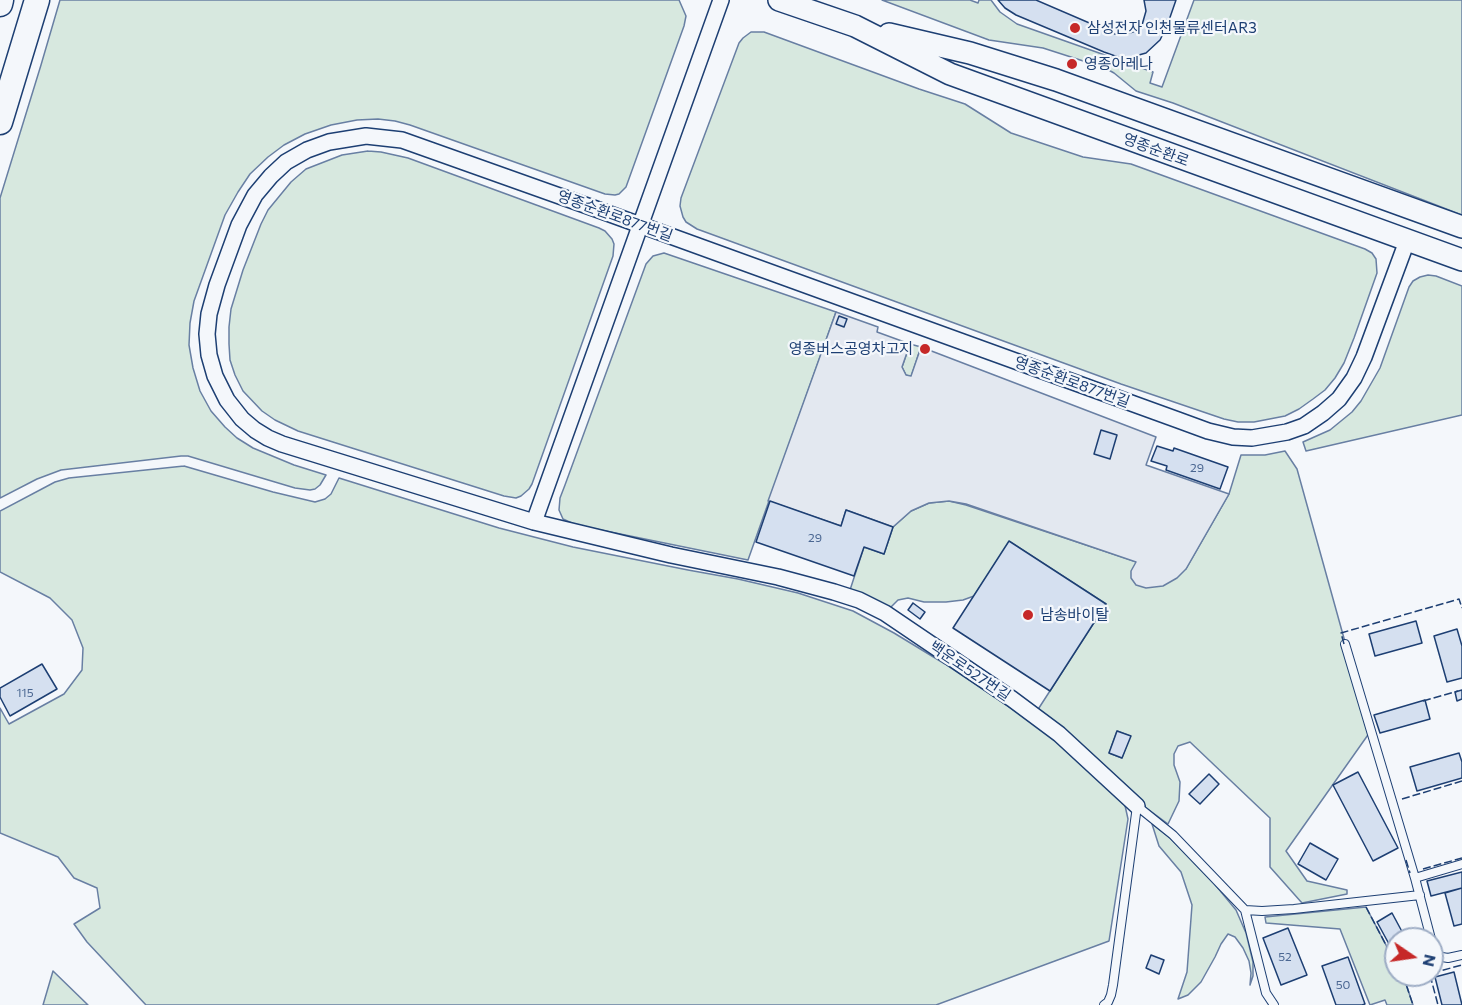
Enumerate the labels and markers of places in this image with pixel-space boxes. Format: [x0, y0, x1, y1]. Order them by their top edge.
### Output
place label: 삼성전자 인천물류센터AR3 [1087, 19, 1257, 37]
marker: 삼성전자 인천물류센터AR3 [1068, 21, 1082, 35]
place label: 영종아레나 [1084, 55, 1153, 73]
marker: 영종아레나 [1065, 57, 1079, 71]
place label: 영종버스공영차고지 [789, 340, 913, 358]
marker: 영종버스공영차고지 [918, 342, 932, 356]
place label: 남송바이탈 [1040, 606, 1109, 624]
marker: 남송바이탈 [1021, 608, 1035, 622]

